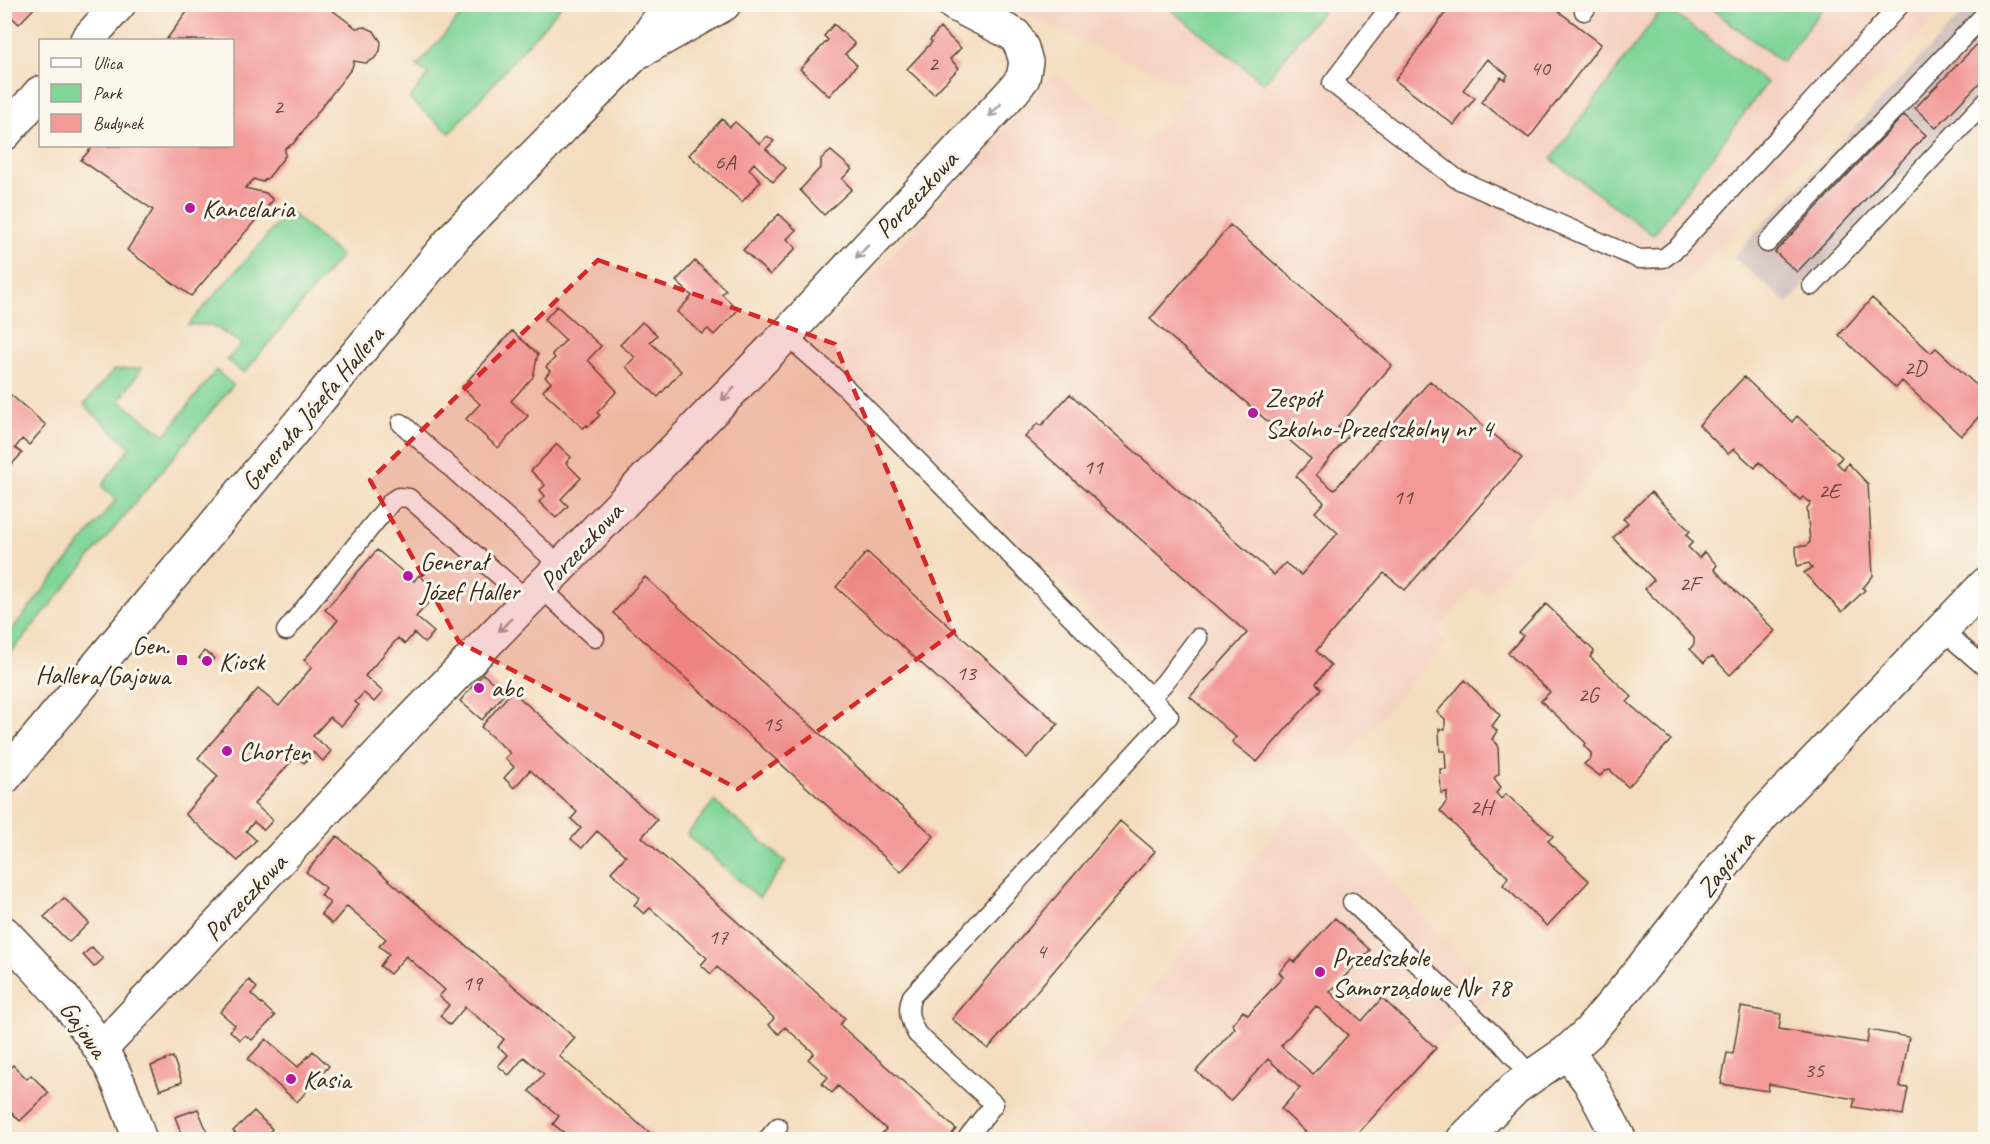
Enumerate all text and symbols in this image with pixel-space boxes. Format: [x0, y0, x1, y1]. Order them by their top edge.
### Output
legend [39, 39, 234, 147]
house number: 2 [928, 50, 940, 78]
text: Ulica [93, 52, 124, 74]
house number: 40 [1530, 54, 1552, 82]
text: Park [93, 82, 123, 104]
house number: 2 [273, 93, 285, 121]
one-way arrow [988, 102, 1002, 117]
text: Budynek [93, 112, 144, 134]
street label: Porzeczkowa [868, 142, 966, 245]
house number: 6A [715, 148, 736, 176]
place label: Kancelaria [202, 192, 296, 225]
marker: Kancelaria [183, 201, 197, 215]
one-way arrow [855, 245, 869, 260]
street label: Generała Józefa Hallera [234, 318, 392, 498]
house number: 2D [1904, 354, 1929, 382]
place label: Zespół Szkolno-Przedszkolny nr 4 [1265, 382, 1495, 445]
one-way arrow [721, 386, 735, 401]
marker: Zespół Szkolno-Przedszkolny nr 4 [1246, 406, 1260, 420]
house number: 11 [1083, 453, 1104, 481]
house number: 2E [1818, 477, 1843, 505]
house number: 11 [1393, 483, 1414, 511]
street label: Porzeczkowa [533, 494, 631, 597]
place label: Generał Józef Haller [418, 545, 521, 608]
marker: Generał Józef Haller [401, 569, 415, 583]
house number: 2F [1679, 570, 1704, 598]
one-way arrow [498, 618, 513, 633]
place label: Gen. Hallera/Gajowa [36, 629, 172, 692]
place label: Kiosk [219, 645, 266, 678]
marker: Gen. Hallera/Gajowa [175, 653, 189, 667]
marker: Kiosk [200, 654, 214, 668]
house number: 13 [956, 659, 978, 687]
place label: abc [491, 672, 524, 705]
marker: abc [472, 681, 486, 695]
house number: 2G [1578, 681, 1601, 709]
house number: 15 [762, 710, 783, 738]
place label: Chorten [239, 735, 312, 768]
marker: Chorten [220, 744, 234, 758]
house number: 2H [1470, 793, 1496, 821]
street label: Zagórna [1689, 823, 1763, 904]
street label: Porzeczkowa [197, 845, 295, 948]
house number: 17 [708, 923, 729, 951]
house number: 4 [1036, 937, 1048, 965]
place label: Przedszkole Samorządowe Nr 78 [1332, 941, 1513, 1004]
marker: Przedszkole Samorządowe Nr 78 [1313, 965, 1327, 979]
house number: 19 [462, 969, 484, 997]
street label: Gajowa [52, 994, 116, 1066]
house number: 35 [1804, 1056, 1825, 1084]
place label: Kasia [303, 1063, 353, 1096]
marker: Kasia [284, 1072, 298, 1086]

